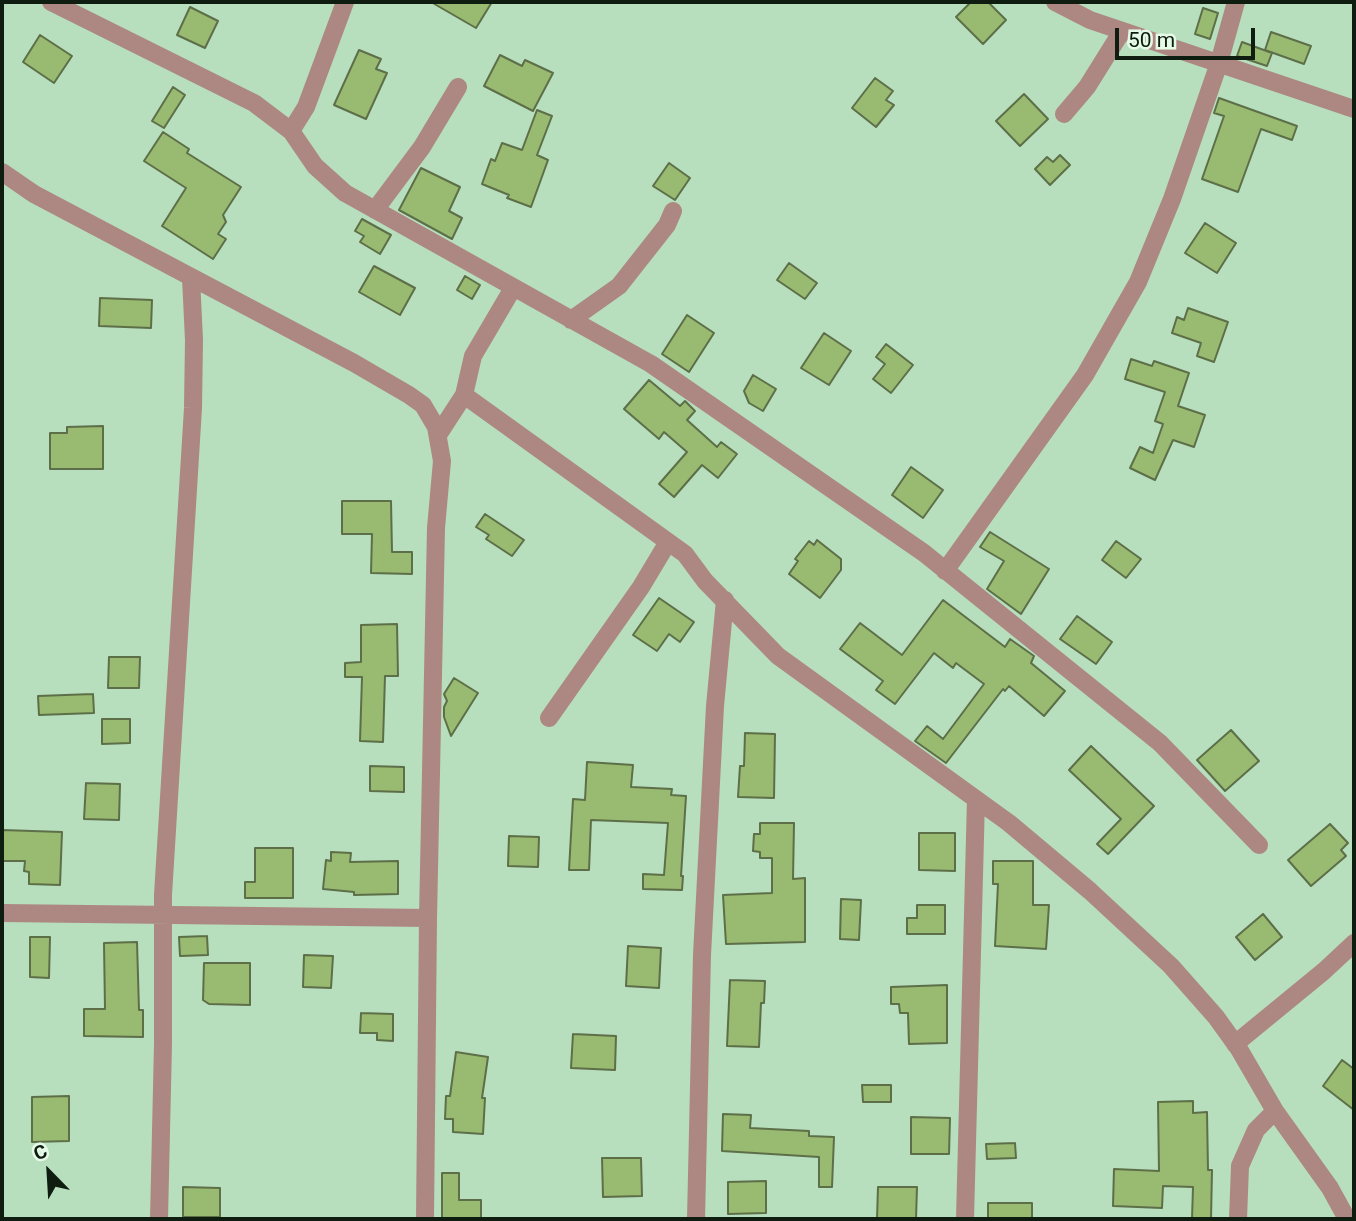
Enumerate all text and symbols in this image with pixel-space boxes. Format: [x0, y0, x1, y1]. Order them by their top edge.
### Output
scale bar [1118, 14, 1258, 58]
text: 50 m [1128, 28, 1175, 52]
north arrow [14, 1137, 84, 1207]
text: С [30, 1139, 51, 1165]

